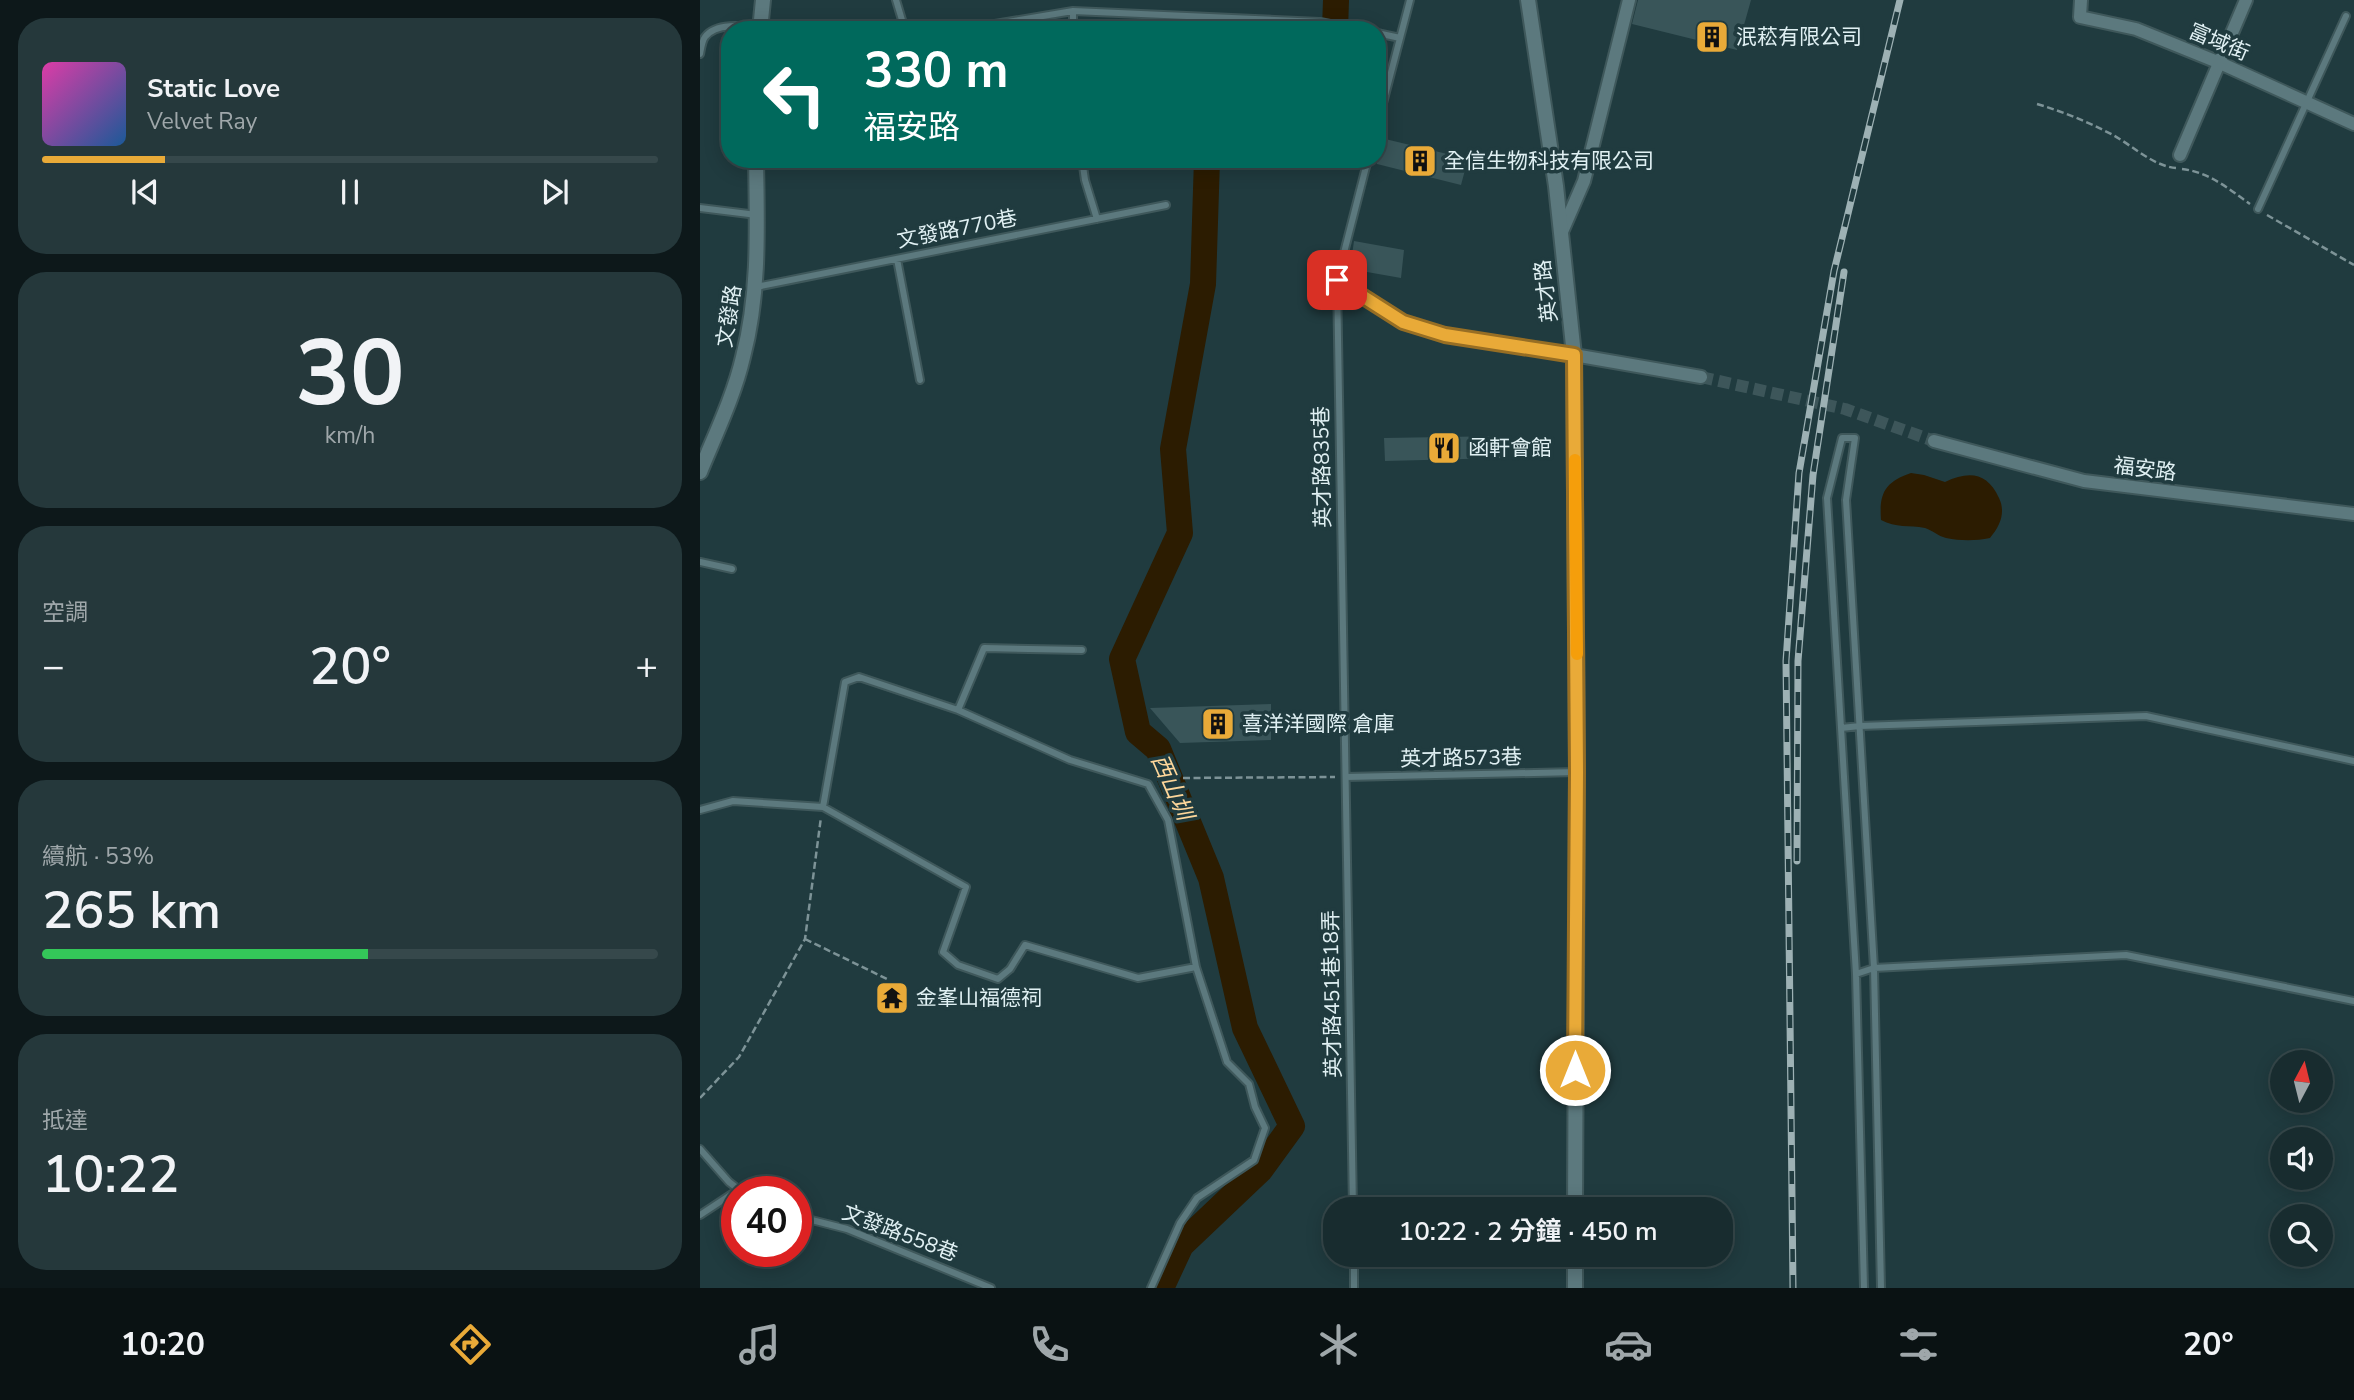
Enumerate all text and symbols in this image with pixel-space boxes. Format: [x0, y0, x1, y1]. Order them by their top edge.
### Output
street label: 富域街 [2185, 17, 2253, 67]
building icon: 泯菘有限公司 [1693, 18, 1731, 56]
place label: 泯菘有限公司 [1736, 23, 1862, 51]
text: 330 m [864, 37, 1008, 104]
icon: left [749, 49, 840, 140]
text: Static Love [147, 71, 280, 106]
text: Velvet Ray [147, 106, 257, 137]
text: 福安路 [864, 106, 960, 149]
building icon: 全信生物科技有限公司 [1401, 142, 1439, 180]
place label: 全信生物科技有限公司 [1444, 147, 1654, 175]
icon: previous [126, 173, 164, 211]
icon: pause [331, 173, 369, 211]
icon: next [536, 173, 574, 211]
street label: 文發路770巷 [895, 204, 1019, 254]
pin [1307, 250, 1367, 310]
street label: 英才路 [1528, 258, 1564, 324]
icon: arrive [1318, 261, 1356, 299]
street label: 文發路 [710, 283, 748, 349]
text: 30 [295, 312, 405, 436]
street label: 英才路835巷 [1307, 406, 1337, 528]
text: km/h [325, 420, 375, 451]
restaurant icon: 函軒會館 [1425, 429, 1463, 467]
place label: 函軒會館 [1468, 434, 1552, 462]
street label: 福安路 [2112, 451, 2178, 487]
text: 空調 [42, 597, 88, 628]
text: 20° [309, 631, 391, 702]
text: − [42, 641, 65, 692]
text: + [635, 641, 658, 692]
building icon: 喜洋洋國際 倉庫 [1199, 705, 1237, 743]
place label: 喜洋洋國際 倉庫 [1242, 710, 1394, 738]
street label: 英才路573巷 [1400, 743, 1522, 773]
water label: 西山圳 [1144, 749, 1201, 828]
text: 續航 · 53% [42, 841, 154, 872]
text: 265 km [42, 875, 221, 946]
street label: 英才路451巷18弄 [1317, 910, 1347, 1078]
temple icon: 金峯山福德祠 [873, 979, 911, 1017]
place label: 金峯山福德祠 [916, 984, 1042, 1012]
position arrow [1538, 1033, 1612, 1107]
north arrow [2270, 1050, 2333, 1113]
map controls [2270, 1050, 2333, 1267]
text: 抵達 [42, 1105, 88, 1136]
button: sound [2270, 1127, 2333, 1190]
text: 10:22 [42, 1139, 179, 1210]
speed limit sign: 40 [721, 1176, 812, 1267]
street label: 文發路558巷 [838, 1198, 962, 1268]
button: search [2270, 1204, 2333, 1267]
text: 10:22 · 2 分鐘 · 450 m [1399, 1214, 1657, 1249]
icon: directions [446, 1320, 495, 1369]
icon: music [735, 1320, 784, 1369]
icon: phone [1025, 1320, 1074, 1369]
icon: climate [1314, 1320, 1363, 1369]
icon: car [1604, 1320, 1653, 1369]
icon: filters [1894, 1320, 1943, 1369]
text: 10:20 [120, 1323, 205, 1366]
text: 20° [2183, 1323, 2234, 1366]

